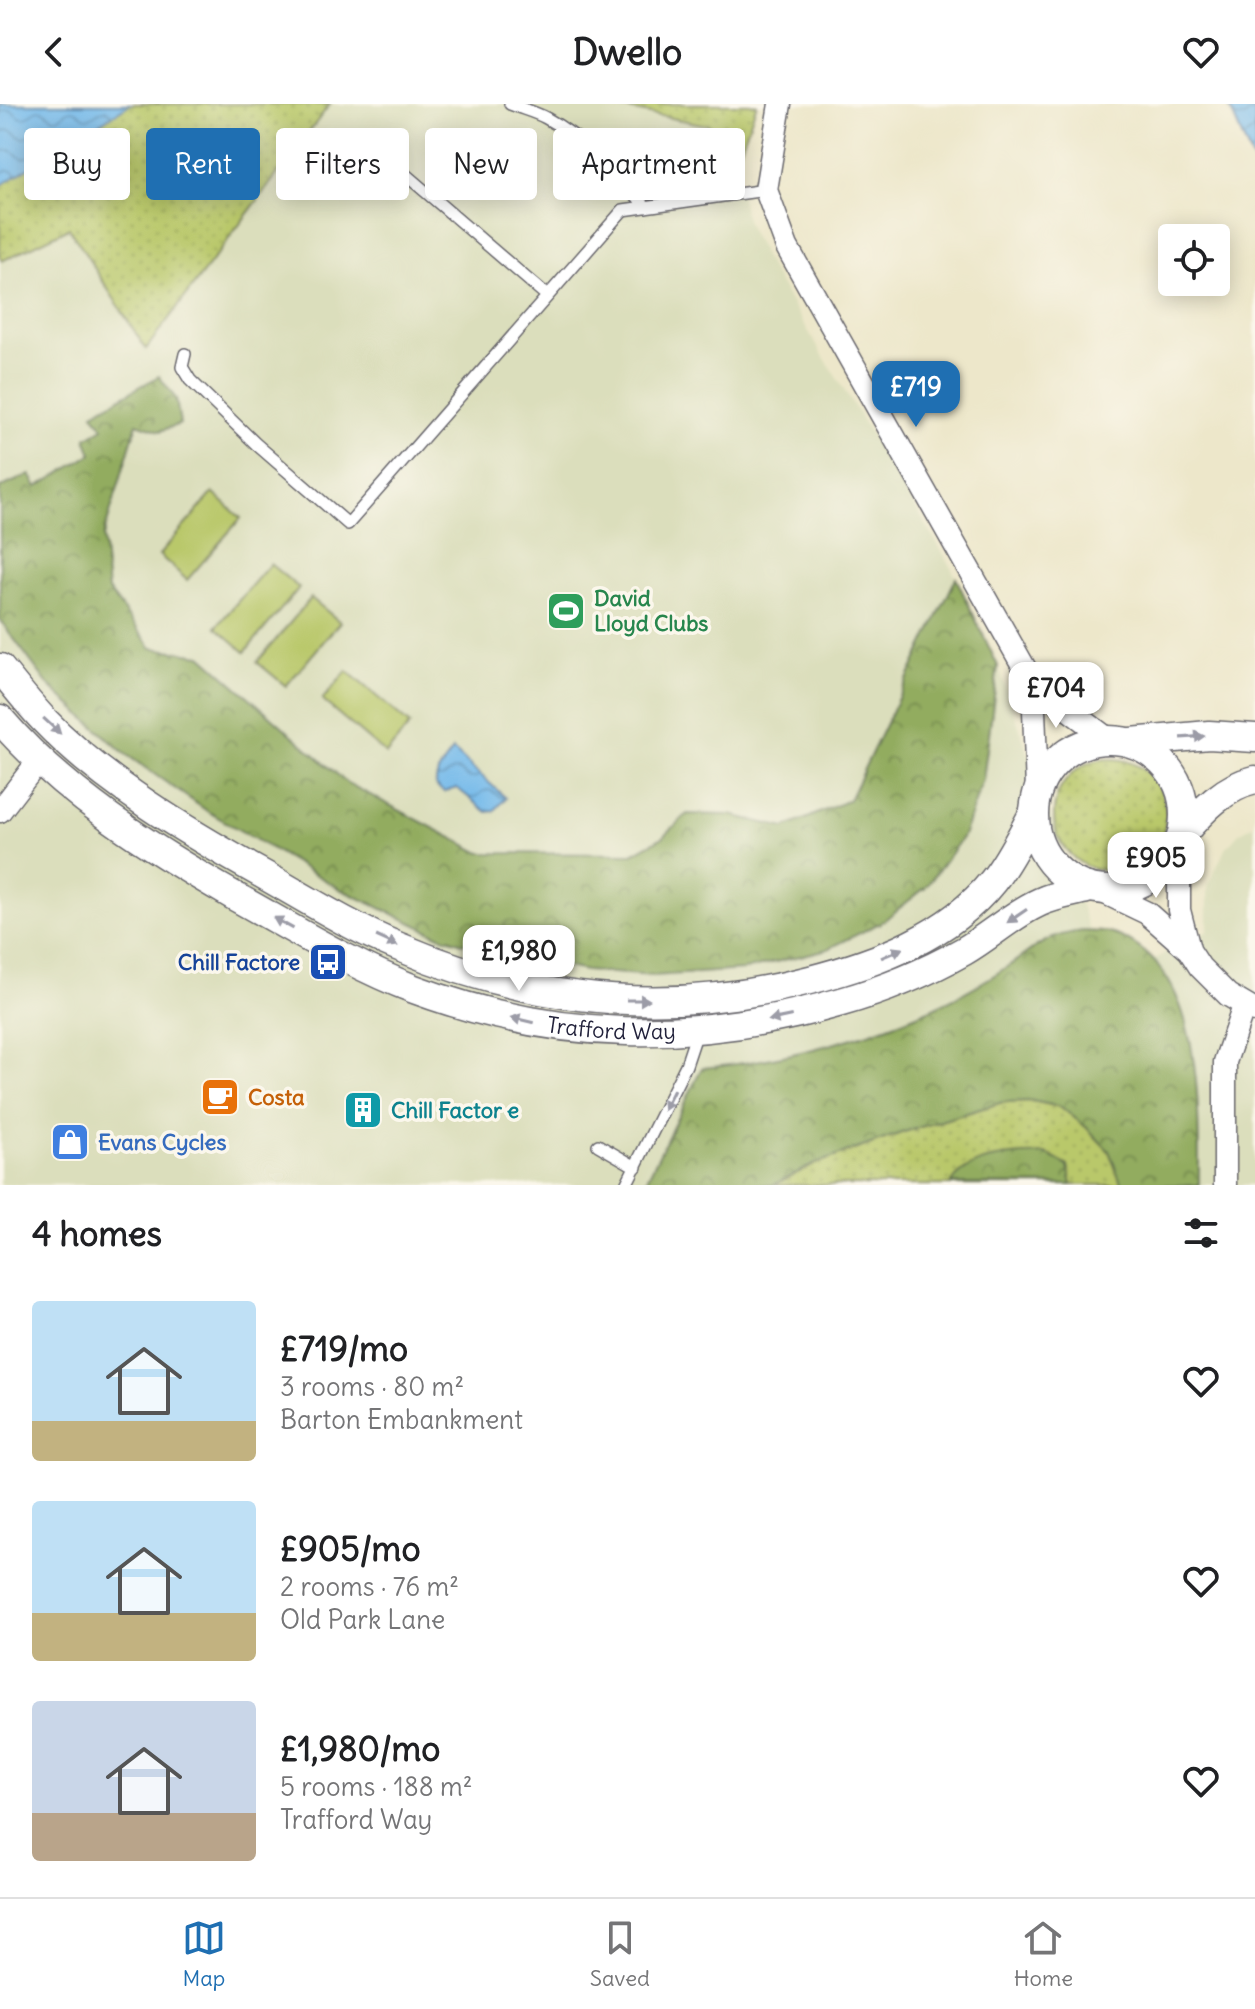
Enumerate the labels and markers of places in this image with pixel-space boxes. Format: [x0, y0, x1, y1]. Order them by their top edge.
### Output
pin: £719 [869, 361, 963, 429]
place label: David Lloyd Clubs [594, 584, 708, 637]
sports icon: David Lloyd Clubs [545, 590, 587, 632]
pin: £704 [1009, 662, 1103, 730]
pin: £905 [1109, 832, 1203, 900]
pin: £1,980 [454, 925, 584, 993]
bus stop icon: Chill Factore [307, 941, 349, 983]
place label: Chill Factore [178, 948, 300, 976]
cafe icon: Costa [199, 1076, 241, 1118]
place label: Costa [248, 1083, 305, 1111]
building icon: Chill Factor e [342, 1089, 384, 1131]
place label: Chill Factor e [391, 1096, 519, 1124]
shop icon: Evans Cycles [49, 1121, 91, 1163]
place label: Evans Cycles [98, 1128, 226, 1156]

